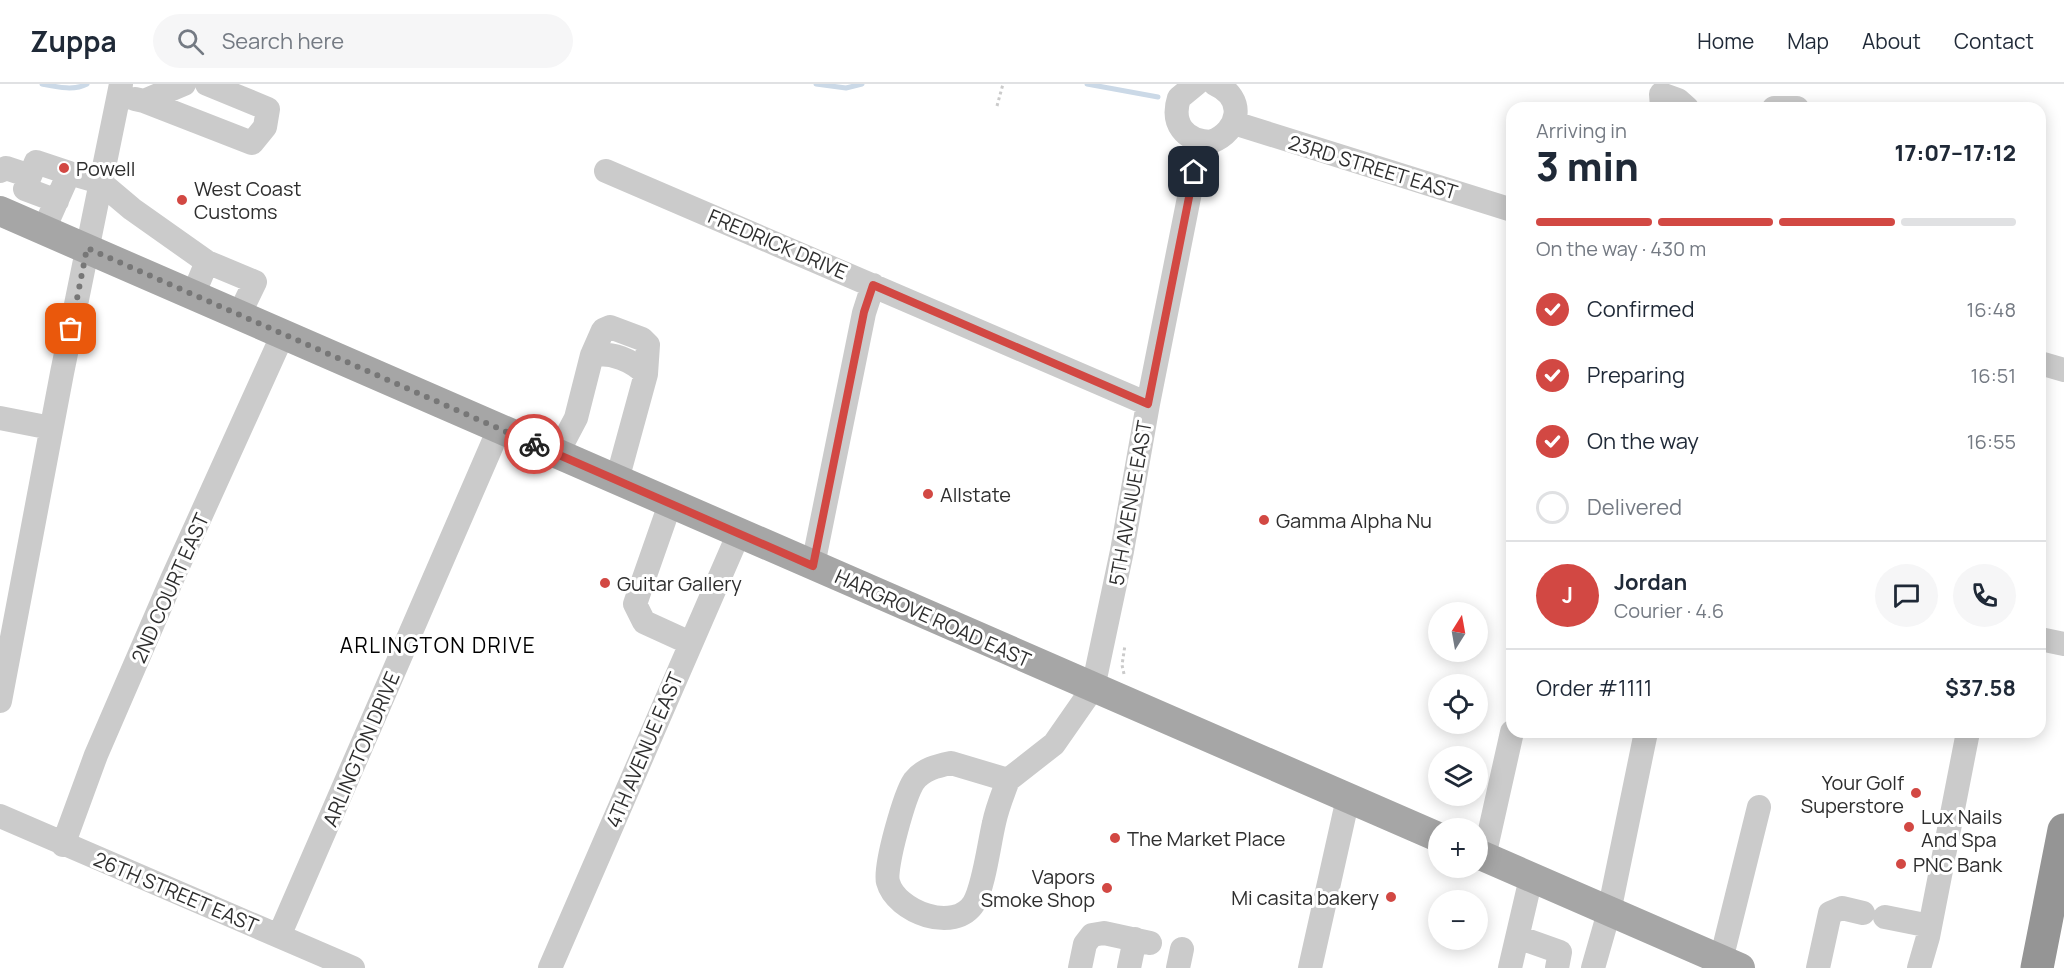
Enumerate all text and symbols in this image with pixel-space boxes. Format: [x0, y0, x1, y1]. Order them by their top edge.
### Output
search box [153, 14, 573, 68]
text: Zuppa [30, 22, 117, 60]
icon: search [174, 25, 207, 58]
text: Search here [222, 26, 344, 56]
text: Home [1697, 27, 1754, 55]
text: Map [1787, 27, 1829, 55]
text: About [1862, 27, 1921, 55]
text: Contact [1954, 27, 2034, 55]
text: Arriving in [1536, 117, 1627, 144]
street label: 23RD STREET EAST [1285, 128, 1461, 206]
text: 17:07–17:12 [1894, 138, 2016, 168]
text: 3 min [1536, 139, 1639, 193]
pin [1168, 146, 1219, 197]
place label: Powell [76, 155, 135, 182]
icon: home [1177, 155, 1210, 188]
marker: Powell [57, 161, 71, 175]
place label: West Coast Customs [194, 175, 301, 225]
marker: West Coast Customs [175, 193, 189, 207]
street label: FREDRICK DRIVE [704, 203, 852, 285]
text: On the way · 430 m [1536, 235, 1706, 262]
icon: check [1536, 293, 1569, 326]
text: Confirmed [1587, 294, 1695, 324]
text: 16:48 [1966, 296, 2016, 323]
pin [45, 303, 96, 354]
icon: bag [54, 312, 87, 345]
icon: check [1536, 359, 1569, 392]
text: Preparing [1587, 360, 1685, 390]
text: 16:51 [1970, 362, 2016, 389]
courier [504, 414, 564, 474]
street label: 5TH AVENUE EAST [1102, 418, 1158, 588]
icon: check [1536, 425, 1569, 458]
text: On the way [1587, 426, 1699, 456]
icon: bike [518, 428, 551, 461]
text: 16:55 [1967, 428, 2016, 455]
place label: Allstate [940, 481, 1011, 508]
marker: Allstate [921, 487, 935, 501]
text: Delivered [1587, 492, 1682, 522]
place label: Gamma Alpha Nu [1276, 507, 1432, 534]
street label: 2ND COURT EAST [125, 509, 215, 667]
marker: Gamma Alpha Nu [1257, 513, 1271, 527]
street label: HARGROVE ROAD EAST [831, 563, 1035, 673]
button: chat [1875, 564, 1938, 627]
button: phone [1953, 564, 2016, 627]
text: Jordan [1614, 567, 1687, 597]
place label: Guitar Gallery [617, 570, 742, 597]
marker: Guitar Gallery [598, 576, 612, 590]
text: J [1562, 580, 1573, 610]
text: Courier · 4.6 [1614, 597, 1724, 624]
north arrow [1428, 602, 1488, 662]
map controls [1428, 602, 1488, 950]
district label: ARLINGTON DRIVE [340, 631, 536, 659]
street label: ARLINGTON DRIVE [316, 667, 406, 831]
street label: 4TH AVENUE EAST [599, 668, 689, 832]
text: Order #1111 [1536, 673, 1652, 703]
text: $37.58 [1945, 673, 2016, 703]
button: locate [1428, 674, 1488, 734]
button: layers [1428, 746, 1488, 806]
place label: Your Golf Superstore [1801, 769, 1904, 819]
marker: Your Golf Superstore [1909, 786, 1923, 800]
place label: Lux Nails And Spa [1921, 803, 2002, 853]
button: + [1428, 818, 1488, 878]
marker: Lux Nails And Spa [1902, 820, 1916, 834]
place label: The Market Place [1127, 825, 1285, 852]
marker: The Market Place [1108, 831, 1122, 845]
street label: 26TH STREET EAST [90, 845, 263, 939]
place label: PNC Bank [1913, 851, 2003, 878]
marker: PNC Bank [1894, 857, 1908, 871]
place label: Vapors Smoke Shop [981, 863, 1095, 913]
marker: Vapors Smoke Shop [1100, 881, 1114, 895]
place label: Mi casita bakery [1231, 884, 1379, 911]
marker: Mi casita bakery [1384, 890, 1398, 904]
button: − [1428, 890, 1488, 950]

